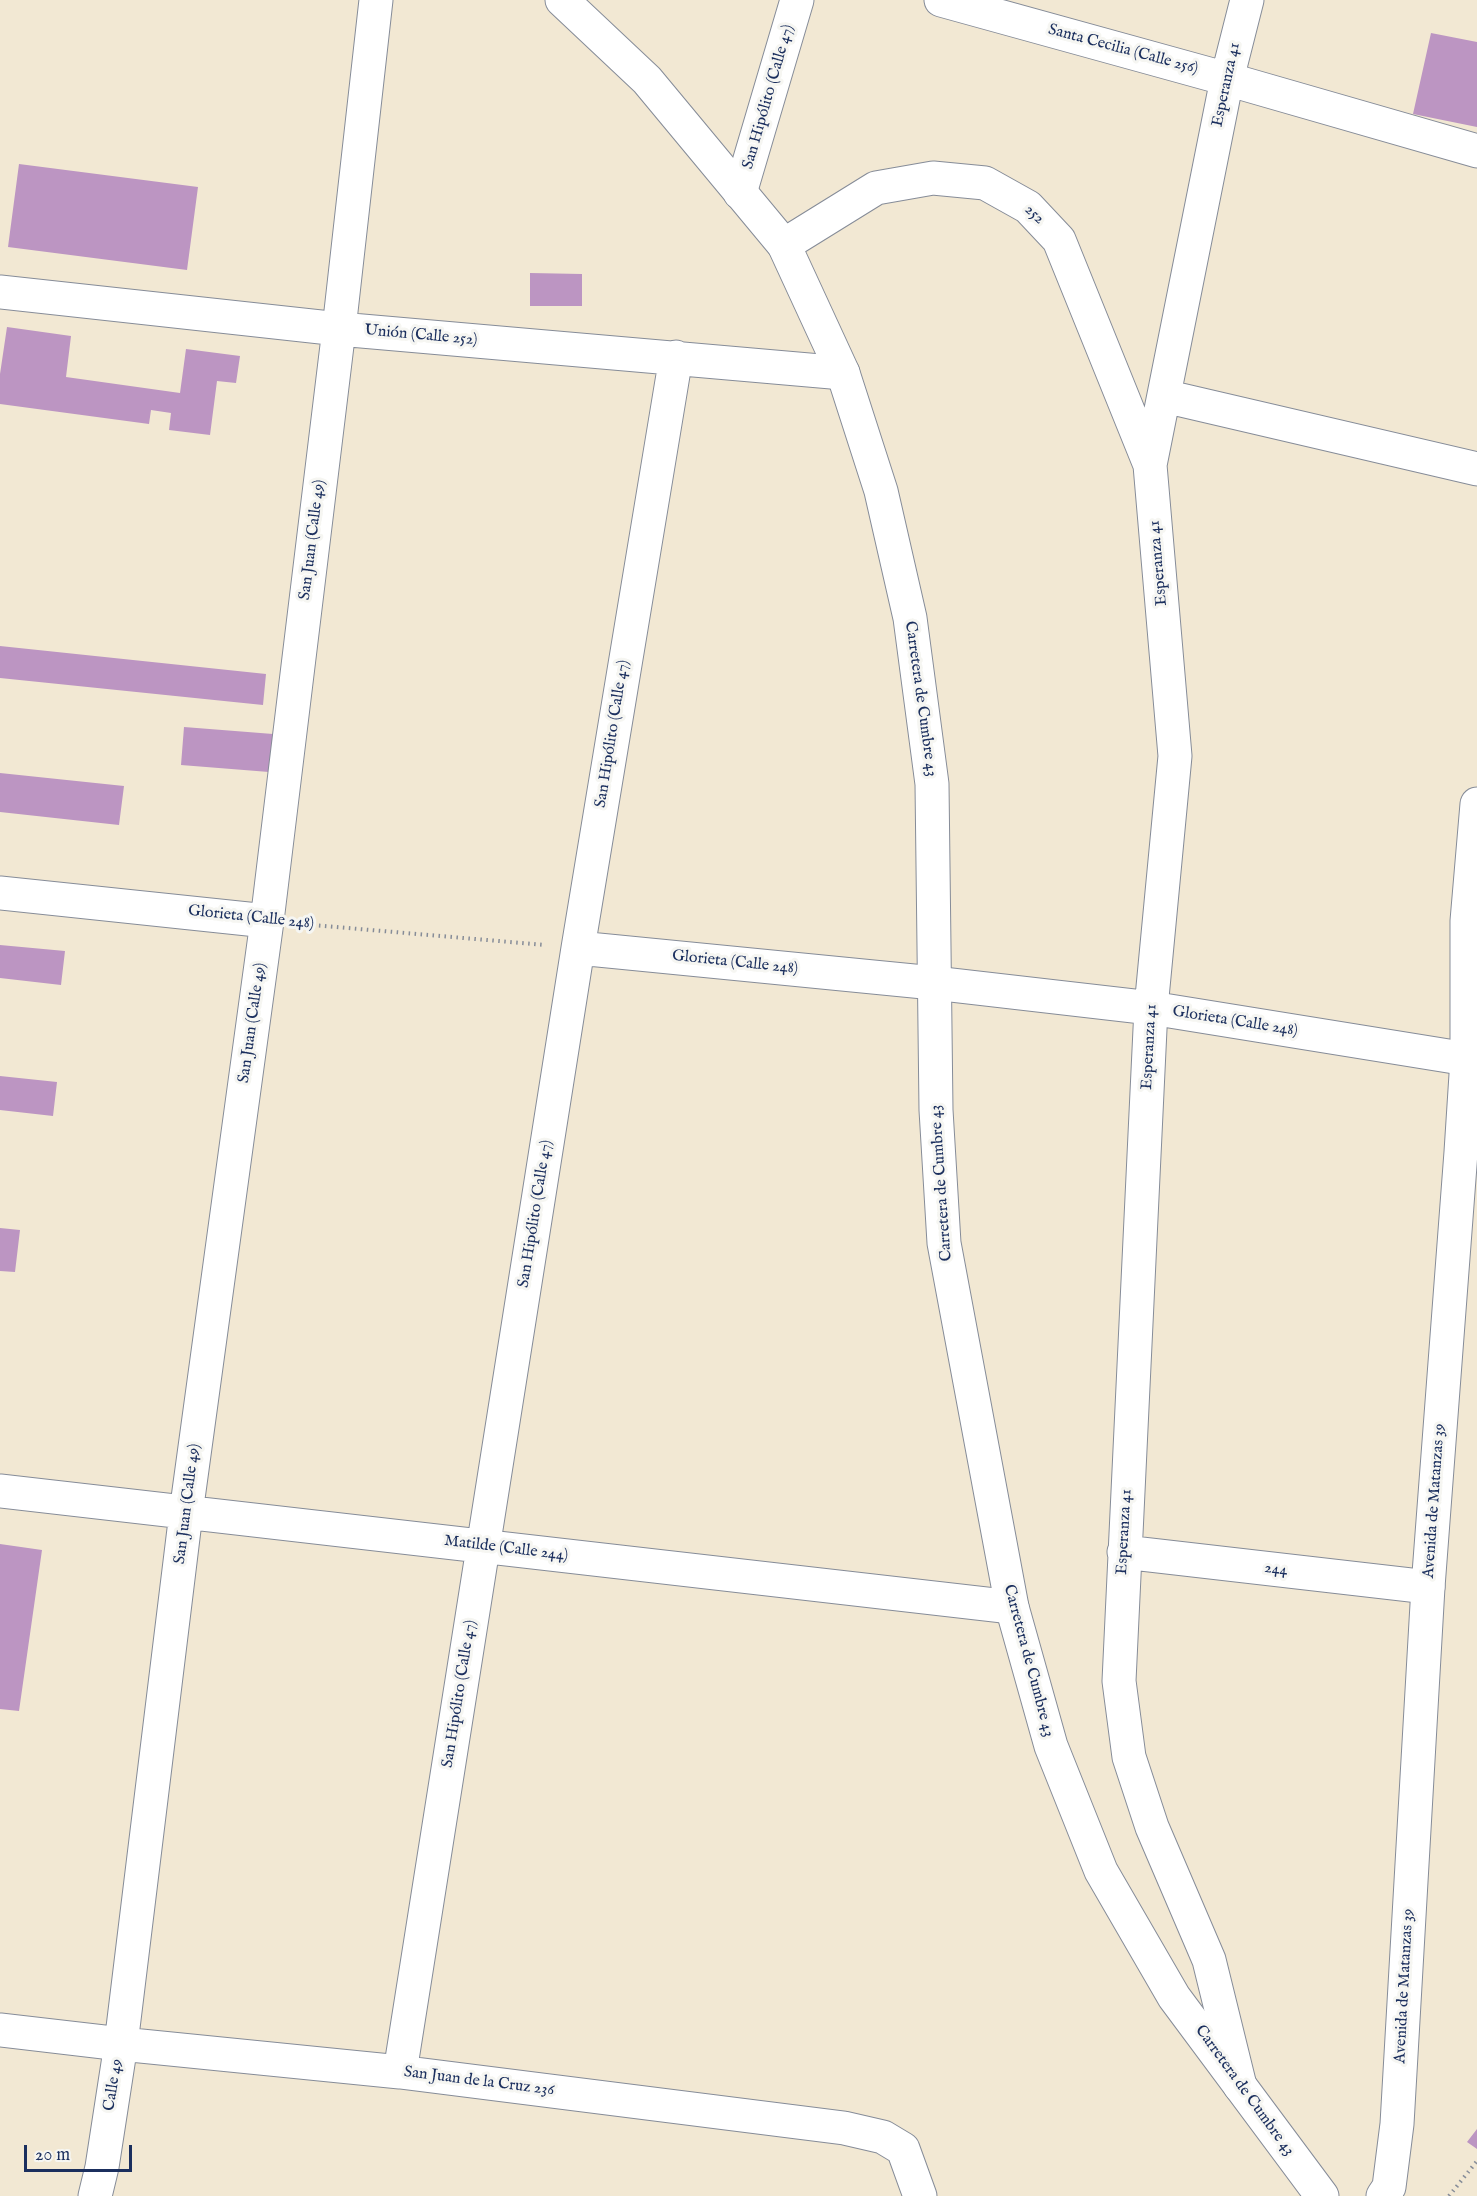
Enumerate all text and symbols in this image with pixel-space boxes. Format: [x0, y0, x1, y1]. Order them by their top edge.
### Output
street label: Santa Cecilia (Calle 256) [1046, 21, 1200, 79]
street label: San Hipólito (Calle 47) [739, 23, 799, 171]
street label: Esperanza 41 [1209, 41, 1245, 129]
street label: 252 [1020, 201, 1048, 229]
street label: Unión (Calle 252) [364, 322, 478, 350]
street label: San Juan (Calle 49) [296, 479, 330, 601]
street label: Esperanza 41 [1146, 519, 1172, 607]
street label: Carretera de Cumbre 43 [900, 620, 940, 778]
street label: San Hipólito (Calle 47) [592, 659, 634, 809]
street label: Glorieta (Calle 248) [187, 902, 315, 934]
street label: Glorieta (Calle 248) [671, 947, 799, 979]
street label: San Juan (Calle 49) [235, 962, 271, 1084]
street label: Glorieta (Calle 248) [1171, 1003, 1299, 1041]
street label: Esperanza 41 [1138, 1004, 1162, 1090]
street label: Carretera de Cumbre 43 [927, 1104, 957, 1262]
street label: San Hipólito (Calle 47) [515, 1139, 557, 1289]
street label: Avenida de Matanzas 39 [1420, 1423, 1450, 1579]
street label: San Juan (Calle 49) [171, 1443, 205, 1565]
street label: Esperanza 41 [1113, 1489, 1137, 1575]
street label: Matilde (Calle 244) [443, 1532, 569, 1566]
street label: 244 [1263, 1559, 1289, 1581]
street label: Carretera de Cumbre 43 [998, 1583, 1058, 1739]
street label: San Hipólito (Calle 47) [439, 1619, 481, 1769]
street label: Avenida de Matanzas 39 [1391, 1908, 1419, 2064]
street label: Carretera de Cumbre 43 [1190, 2022, 1298, 2160]
street label: Calle 49 [100, 2057, 128, 2113]
street label: San Juan de la Cruz 236 [403, 2063, 555, 2101]
scale bar [27, 2133, 135, 2171]
text: 20 m [35, 2144, 70, 2167]

